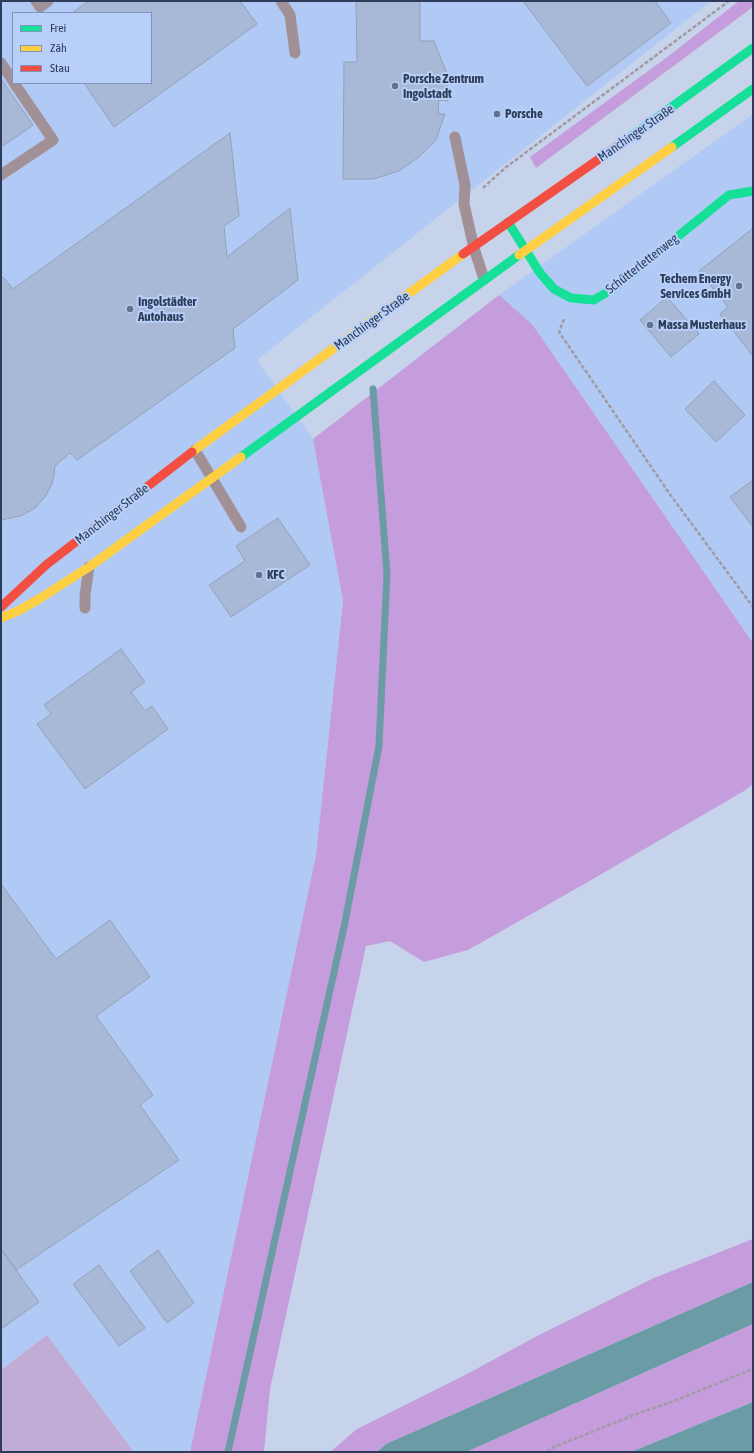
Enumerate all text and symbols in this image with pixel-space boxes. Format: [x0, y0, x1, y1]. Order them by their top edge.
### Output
legend [12, 12, 152, 84]
text: Frei [50, 21, 66, 35]
text: Zäh [50, 41, 67, 55]
text: Stau [50, 61, 70, 75]
place label: Porsche Zentrum Ingolstadt [403, 71, 484, 102]
marker: Porsche Zentrum Ingolstadt [390, 81, 400, 91]
street label: Manchinger Straße [595, 101, 677, 165]
place label: Porsche [505, 106, 543, 122]
marker: Porsche [492, 109, 502, 119]
street label: Schütterlettenweg [603, 231, 681, 297]
place label: Techem Energy Services GmbH [660, 271, 731, 302]
marker: Techem Energy Services GmbH [734, 281, 744, 291]
street label: Manchinger Straße [331, 288, 413, 354]
place label: Ingolstädter Autohaus [138, 294, 196, 325]
marker: Ingolstädter Autohaus [125, 304, 135, 314]
place label: Massa Musterhaus [658, 317, 746, 333]
marker: Massa Musterhaus [645, 320, 655, 330]
street label: Manchinger Straße [72, 480, 152, 548]
place label: KFC [267, 567, 284, 583]
marker: KFC [254, 570, 264, 580]

